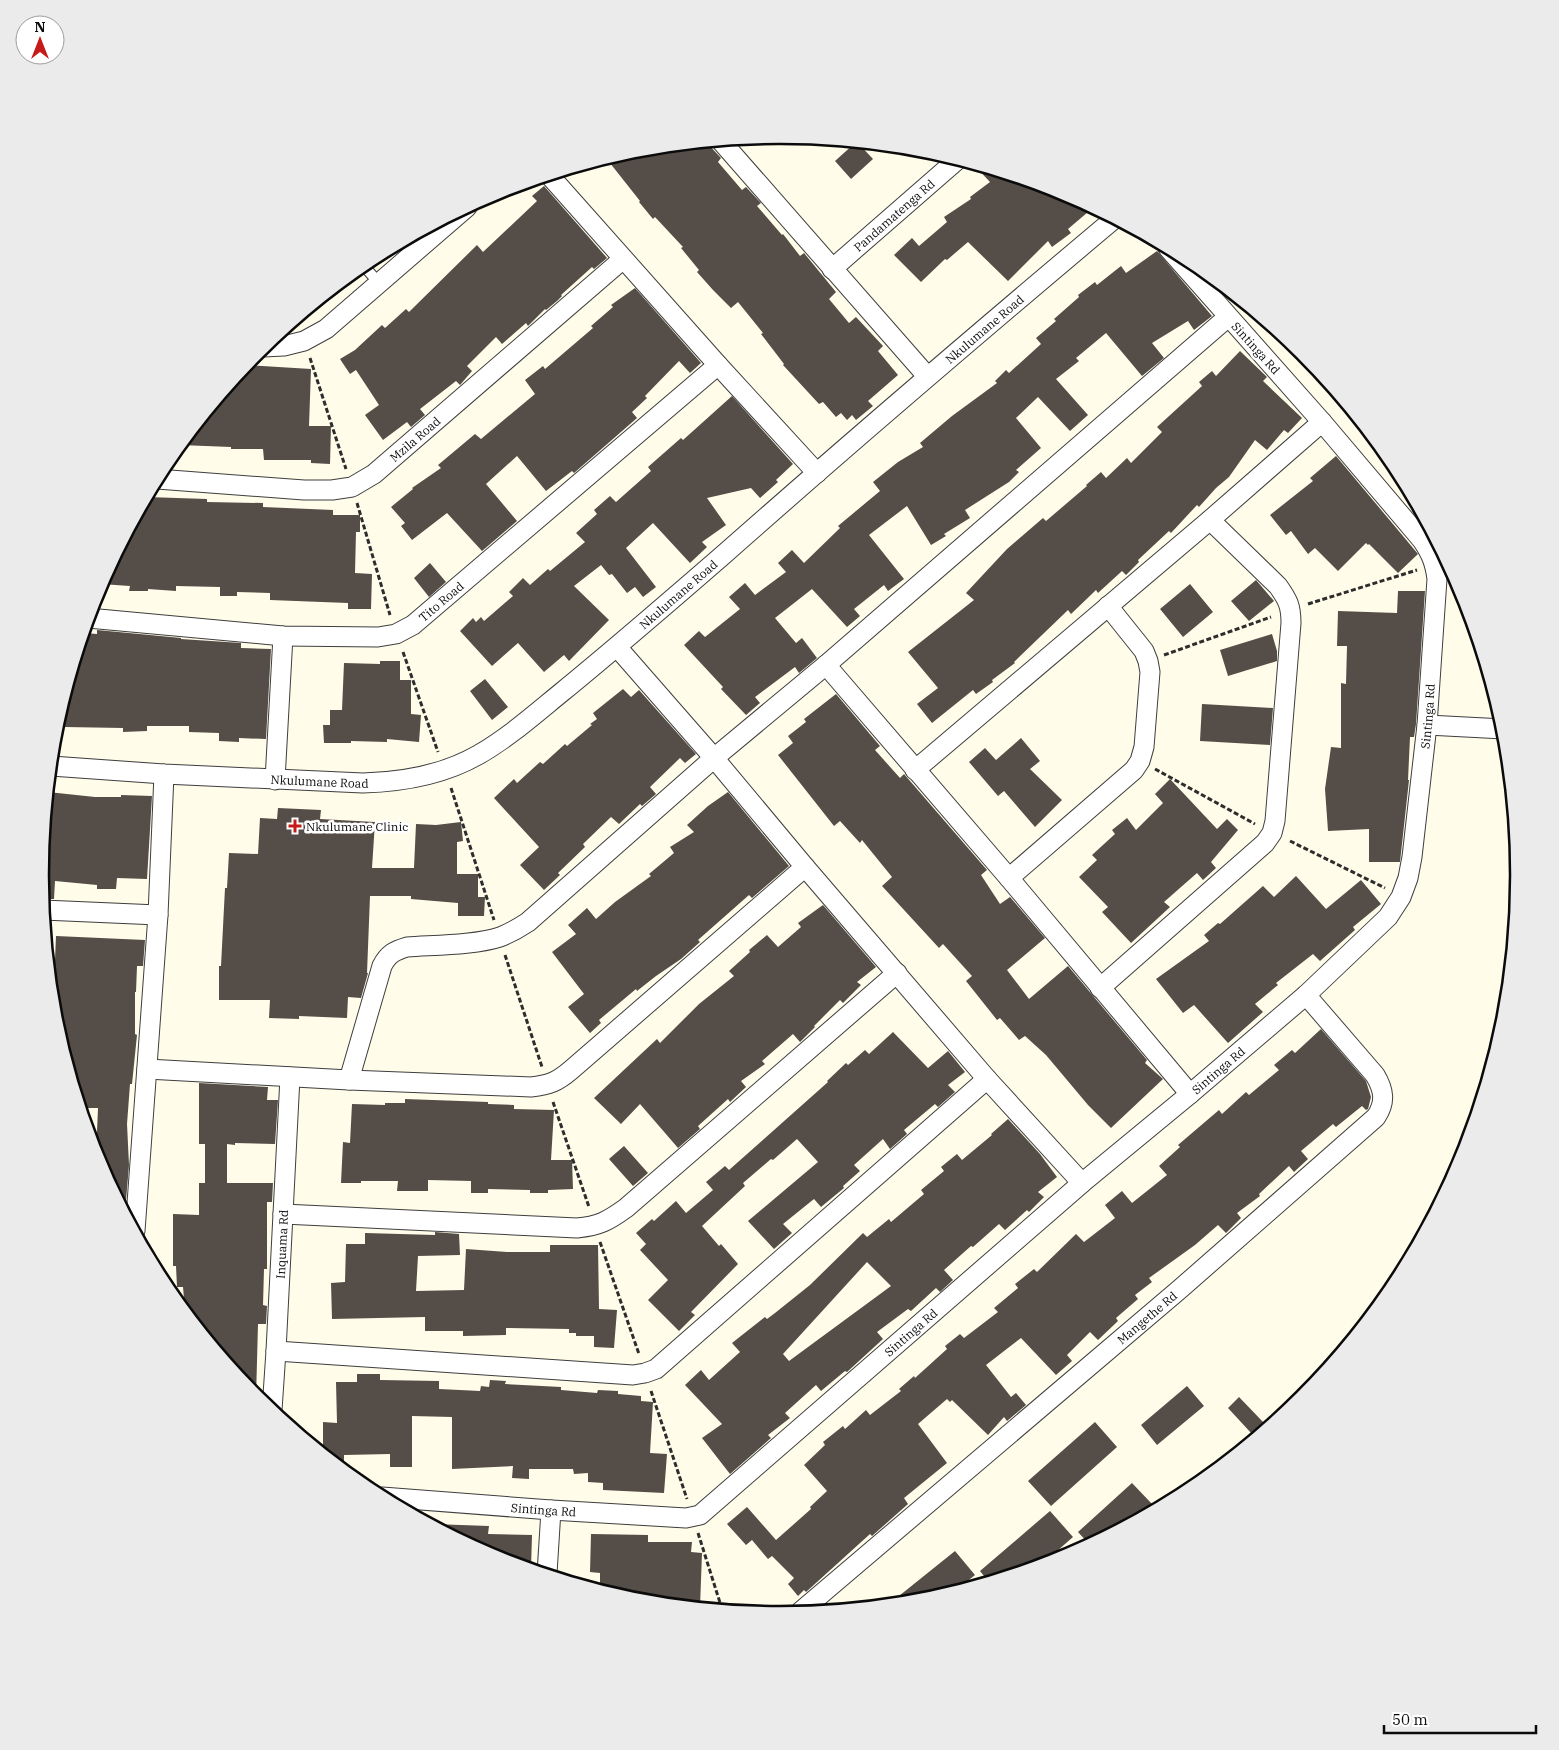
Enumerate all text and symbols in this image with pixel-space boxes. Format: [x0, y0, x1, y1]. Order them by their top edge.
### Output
north arrow [15, 15, 65, 65]
text: N [34, 18, 46, 36]
street label: Pandamatenga Rd [850, 176, 937, 255]
street label: Nkulumane Road [942, 291, 1026, 366]
street label: Sintinga Rd [1229, 319, 1283, 377]
street label: Mzila Road [386, 413, 443, 465]
street label: Nkulumane Road [636, 556, 720, 632]
street label: Tito Road [415, 578, 466, 624]
street label: Sintinga Rd [1417, 683, 1437, 749]
street label: Nkulumane Road [270, 771, 369, 791]
marker: Nkulumane Clinic [288, 819, 302, 833]
place label: Nkulumane Clinic [306, 819, 408, 834]
street label: Sintinga Rd [1188, 1043, 1248, 1097]
street label: Inquama Rd [272, 1209, 291, 1279]
street label: Mangethe Rd [1114, 1288, 1180, 1347]
street label: Sintinga Rd [881, 1305, 940, 1359]
street label: Sintinga Rd [510, 1499, 577, 1519]
scale bar [1384, 1702, 1536, 1734]
text: 50 m [1392, 1710, 1428, 1729]

